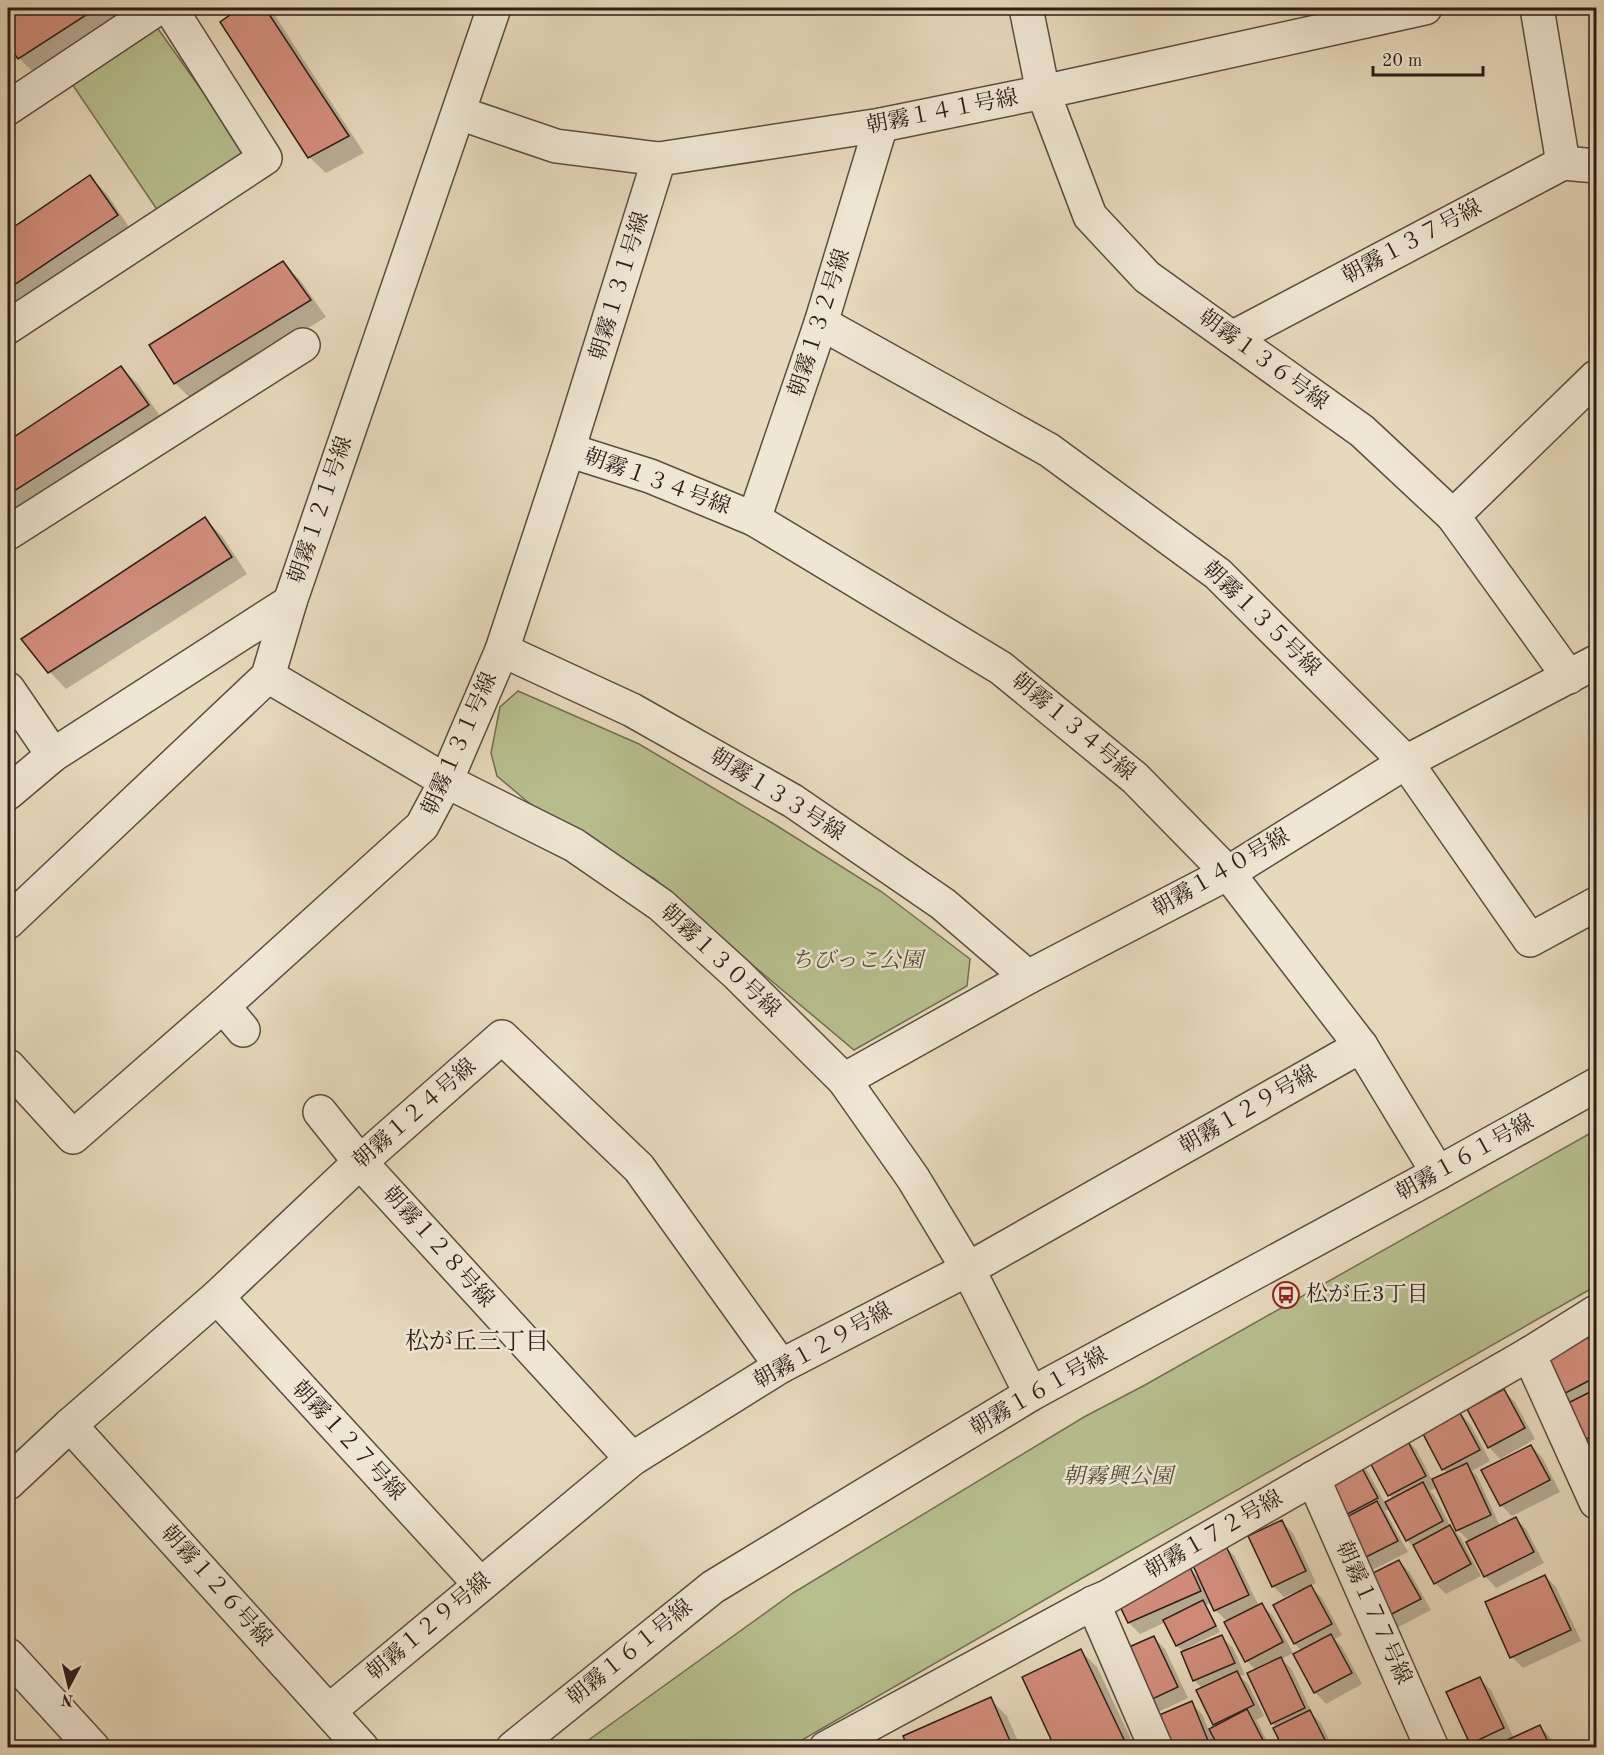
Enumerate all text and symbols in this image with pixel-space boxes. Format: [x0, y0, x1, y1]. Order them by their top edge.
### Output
scale bar [1373, 39, 1482, 77]
text: 20 m [1382, 52, 1422, 70]
street label: 朝霧１４１号線 [864, 85, 1020, 137]
street label: 朝霧１３７号線 [1338, 194, 1485, 288]
street label: 朝霧１３１号線 [585, 209, 653, 363]
street label: 朝霧１３２号線 [784, 246, 854, 400]
street label: 朝霧１３６号線 [1194, 304, 1333, 414]
street label: 朝霧１２１号線 [284, 433, 356, 586]
street label: 朝霧１３４号線 [581, 443, 734, 519]
street label: 朝霧１３５号線 [1198, 556, 1325, 680]
street label: 朝霧１３１号線 [417, 668, 501, 819]
street label: 朝霧１３４号線 [1007, 668, 1140, 785]
street label: 朝霧１３３号線 [706, 743, 849, 845]
street label: 朝霧１４０号線 [1148, 823, 1293, 921]
street label: 朝霧１３０号線 [656, 899, 785, 1022]
park label: ちびっこ公園 [791, 948, 926, 972]
street label: 朝霧１２４号線 [348, 1054, 480, 1173]
street label: 朝霧１２９号線 [1175, 1060, 1320, 1158]
street label: 朝霧１６１号線 [1391, 1109, 1538, 1205]
street label: 朝霧１２８号線 [378, 1181, 499, 1312]
bus stop icon: 松が丘3丁目 [1271, 1280, 1301, 1310]
place label: 松が丘3丁目 [1306, 1282, 1429, 1306]
street label: 朝霧１２９号線 [749, 1297, 896, 1393]
district label: 松が丘三丁目 [405, 1328, 549, 1355]
street label: 朝霧１６１号線 [966, 1342, 1111, 1440]
street label: 朝霧１２７号線 [287, 1376, 410, 1505]
park label: 朝霧興公園 [1063, 1464, 1176, 1488]
street label: 朝霧１７２号線 [1141, 1485, 1286, 1583]
street label: 朝霧１２６号線 [156, 1520, 277, 1651]
street label: 朝霧１７７号線 [1332, 1537, 1416, 1688]
street label: 朝霧１２９号線 [362, 1568, 495, 1685]
street label: 朝霧１６１号線 [562, 1594, 697, 1710]
north arrow [39, 1656, 99, 1716]
text: N [60, 1690, 74, 1708]

